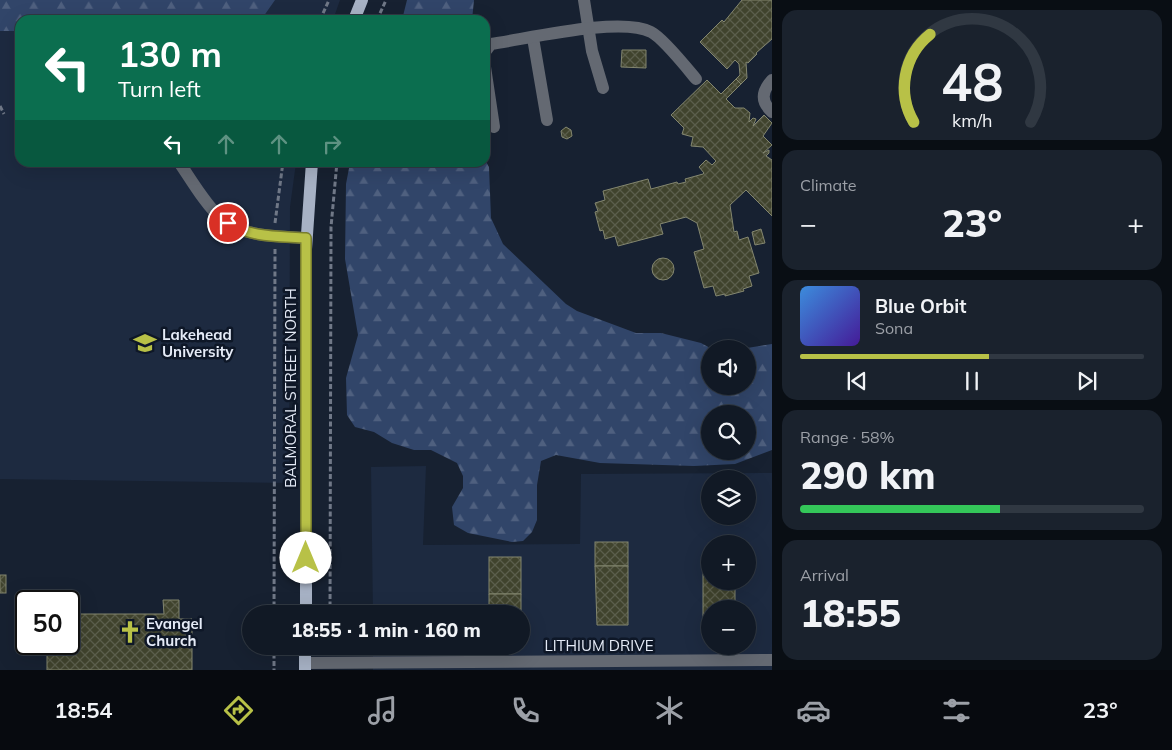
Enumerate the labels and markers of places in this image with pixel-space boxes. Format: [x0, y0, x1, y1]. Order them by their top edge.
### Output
pin [207, 202, 249, 244]
place label: Lakehead University [162, 325, 234, 361]
school or university icon: Lakehead University [132, 330, 158, 356]
place label: Evangel Church [146, 614, 203, 650]
church icon: Evangel Church [117, 619, 143, 645]

